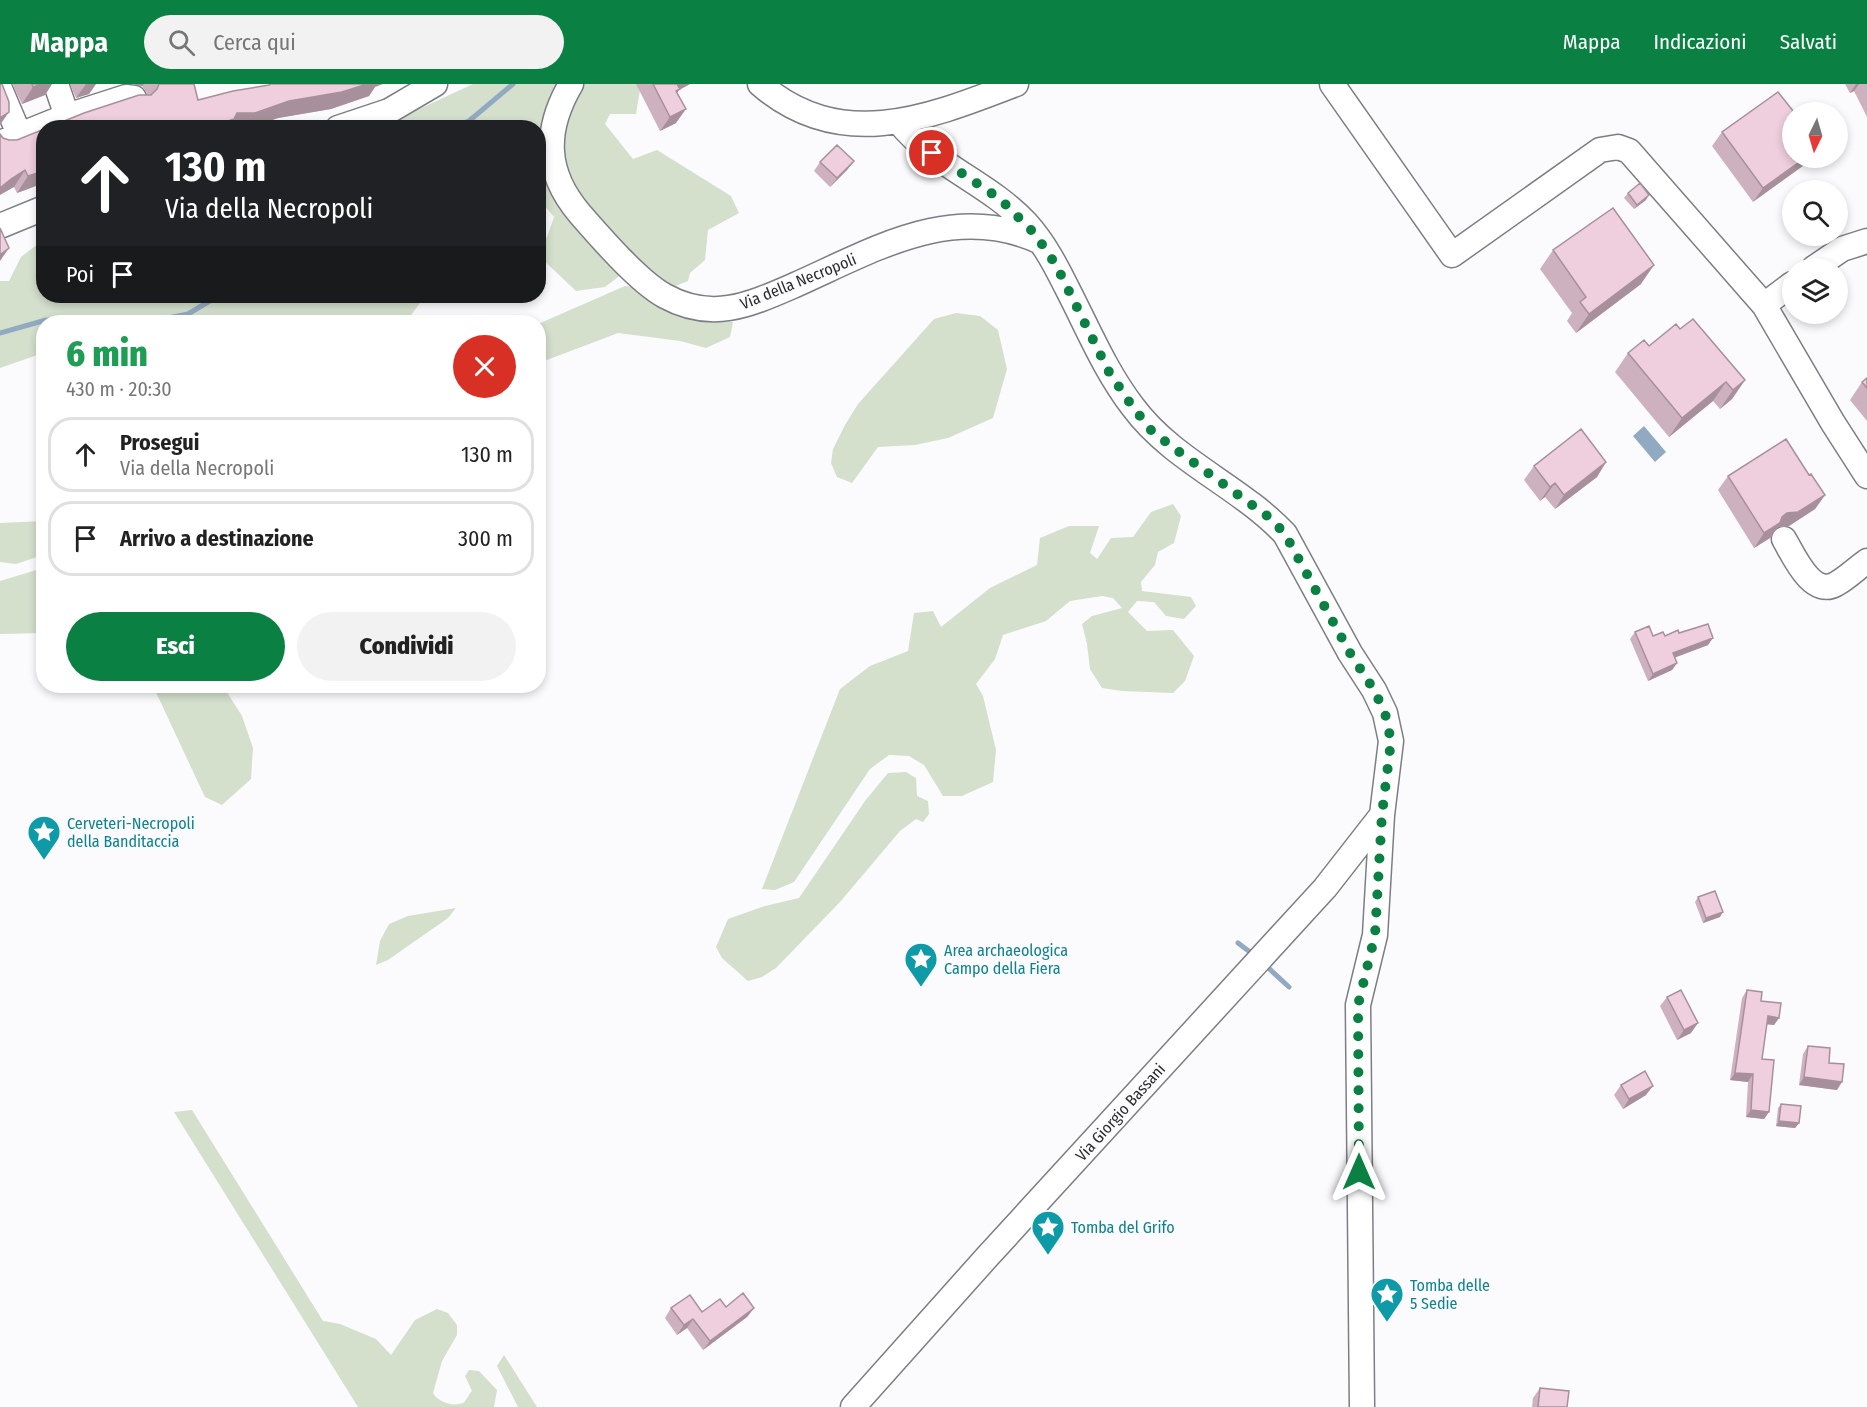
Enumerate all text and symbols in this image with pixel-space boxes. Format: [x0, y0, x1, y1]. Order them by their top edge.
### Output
search box [144, 15, 564, 69]
text: Mappa [30, 26, 108, 59]
icon: search [165, 26, 198, 59]
text: Cerca qui [213, 29, 296, 56]
text: Mappa [1563, 29, 1620, 55]
text: Indicazioni [1653, 29, 1747, 55]
text: Salvati [1780, 29, 1837, 55]
north arrow [1782, 102, 1848, 168]
map controls [1782, 102, 1848, 324]
pin [906, 127, 957, 178]
icon: arrive [915, 136, 948, 169]
text: 130 m [165, 142, 266, 192]
icon: ahead [66, 144, 144, 222]
button: search [1782, 180, 1848, 246]
text: Via della Necropoli [165, 193, 373, 225]
street label: Via della Necropoli [737, 250, 859, 313]
icon: arrive [106, 258, 139, 291]
button: layers [1782, 258, 1848, 324]
text: Poi [66, 261, 94, 288]
text: 6 min [66, 332, 148, 376]
button: close [453, 335, 516, 398]
text: 430 m · 20:30 [66, 377, 172, 401]
text: Prosegui [120, 429, 199, 456]
icon: ahead [69, 438, 102, 471]
text: 130 m [461, 441, 513, 468]
text: Via della Necropoli [120, 456, 274, 480]
icon: arrive [69, 522, 102, 555]
text: Arrivo a destinazione [120, 525, 314, 552]
text: 300 m [458, 525, 513, 552]
button: Esci [66, 612, 285, 681]
button: Condividi [297, 612, 516, 681]
place icon: Cerveteri-Necropoli della Banditaccia [26, 814, 62, 861]
place label: Cerveteri-Necropoli della Banditaccia [67, 814, 195, 851]
place icon: Area archaeologica Campo della Fiera [903, 941, 939, 988]
place label: Area archaeologica Campo della Fiera [944, 941, 1068, 978]
street label: Via Giorgio Bassani [1072, 1060, 1169, 1165]
position arrow [1327, 1140, 1391, 1204]
place icon: Tomba del Grifo [1030, 1209, 1066, 1256]
place label: Tomba del Grifo [1071, 1218, 1175, 1237]
place icon: Tomba delle 5 Sedie [1369, 1276, 1405, 1323]
place label: Tomba delle 5 Sedie [1410, 1276, 1490, 1313]

